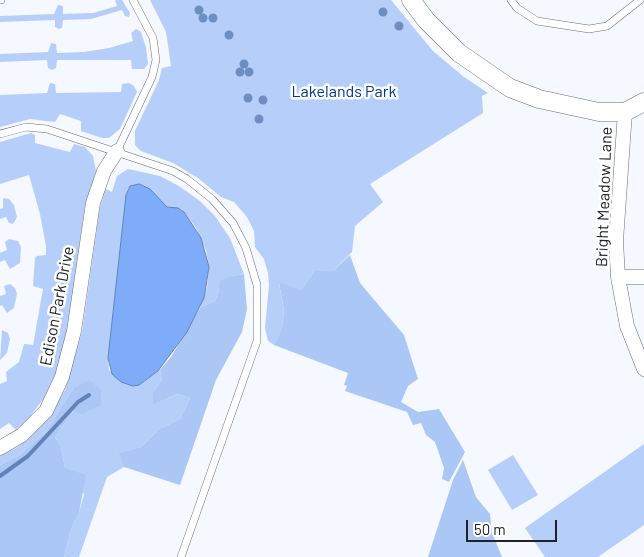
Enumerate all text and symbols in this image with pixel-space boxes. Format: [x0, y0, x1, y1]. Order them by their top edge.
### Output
park label: Lakelands Park [292, 82, 396, 102]
street label: Bright Meadow Lane [592, 127, 616, 267]
street label: Edison Park Drive [36, 245, 78, 367]
scale bar [469, 510, 560, 542]
text: 50 m [474, 520, 506, 538]

